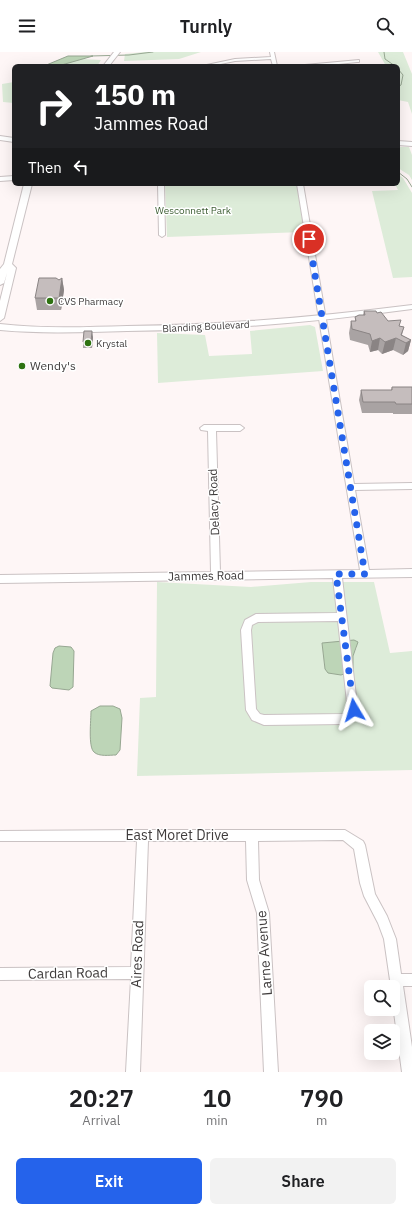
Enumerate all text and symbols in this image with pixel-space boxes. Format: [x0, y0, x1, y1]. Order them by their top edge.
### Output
icon: menu [16, 15, 38, 37]
text: Turnly [180, 15, 232, 38]
icon: search [374, 15, 396, 37]
text: 150 m [94, 76, 176, 113]
icon: right [28, 80, 80, 132]
text: Jammes Road [94, 112, 209, 135]
icon: left [70, 156, 92, 178]
text: Then [28, 158, 62, 177]
park label: Wesconnett Park [155, 204, 232, 217]
pin [292, 222, 326, 256]
icon: arrive [298, 228, 320, 250]
place label: CVS Pharmacy [58, 295, 123, 308]
marker: CVS Pharmacy [45, 296, 55, 306]
street label: Blanding Boulevard [162, 318, 250, 335]
place label: Krystal [96, 337, 128, 350]
marker: Krystal [83, 338, 93, 348]
place label: Wendy's [30, 358, 76, 373]
marker: Wendy's [17, 361, 27, 371]
street label: Delacy Road [205, 468, 222, 536]
street label: Jammes Road [168, 567, 244, 584]
position arrow [333, 689, 375, 731]
street label: East Moret Drive [125, 826, 229, 844]
street label: Larne Avenue [252, 910, 276, 996]
street label: Aires Road [127, 920, 147, 988]
street label: Cardan Road [28, 963, 108, 983]
map controls [364, 980, 400, 1060]
button: search [364, 980, 400, 1016]
button: layers [364, 1024, 400, 1060]
text: 20:27 [69, 1082, 134, 1114]
text: 10 [203, 1082, 231, 1114]
text: 790 [300, 1082, 343, 1114]
text: Arrival [82, 1112, 120, 1129]
text: min [206, 1112, 228, 1129]
text: m [316, 1112, 327, 1129]
button: Exit [16, 1158, 202, 1204]
button: Share [210, 1158, 396, 1204]

